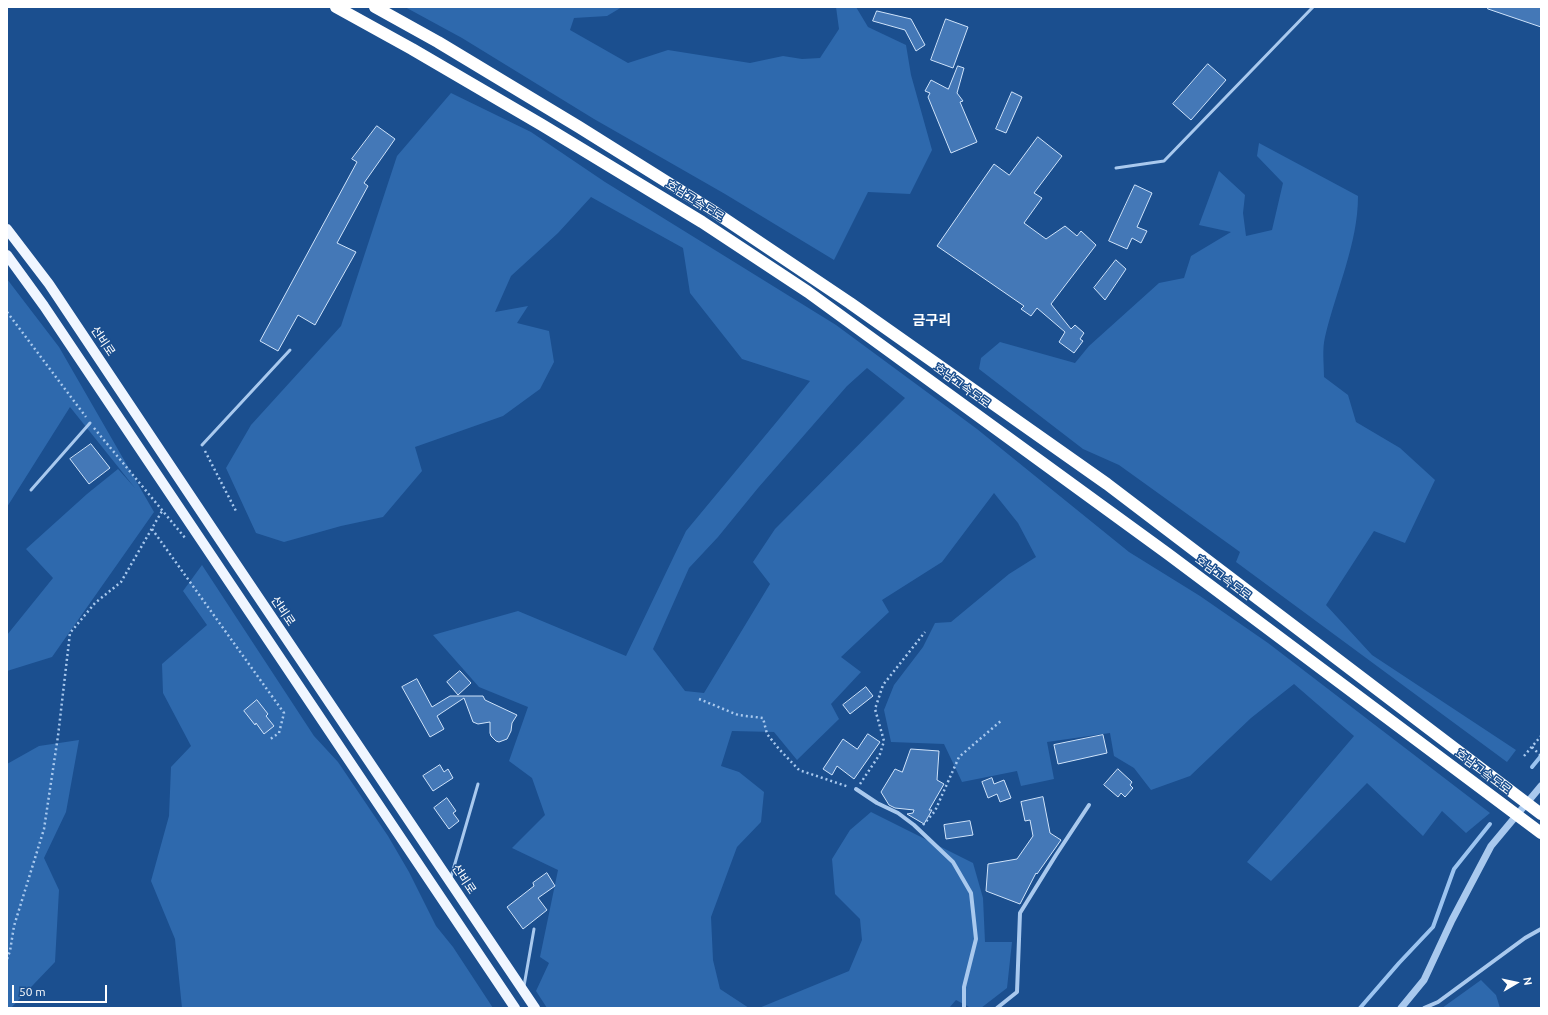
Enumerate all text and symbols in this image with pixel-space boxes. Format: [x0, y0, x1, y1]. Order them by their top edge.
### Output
street label: 호남고속도로 [663, 177, 727, 225]
district label: 금구리 [913, 312, 951, 328]
street label: 선비로 [88, 323, 118, 359]
street label: 호남고속도로 [931, 361, 993, 411]
street label: 호남고속도로 [1192, 552, 1254, 604]
street label: 선비로 [268, 593, 298, 629]
street label: 호남고속도로 [1452, 746, 1514, 798]
street label: 선비로 [449, 861, 479, 897]
north arrow [1496, 963, 1536, 1003]
text: N [1521, 976, 1534, 986]
scale bar [14, 977, 109, 1003]
text: 50 m [19, 985, 46, 998]

